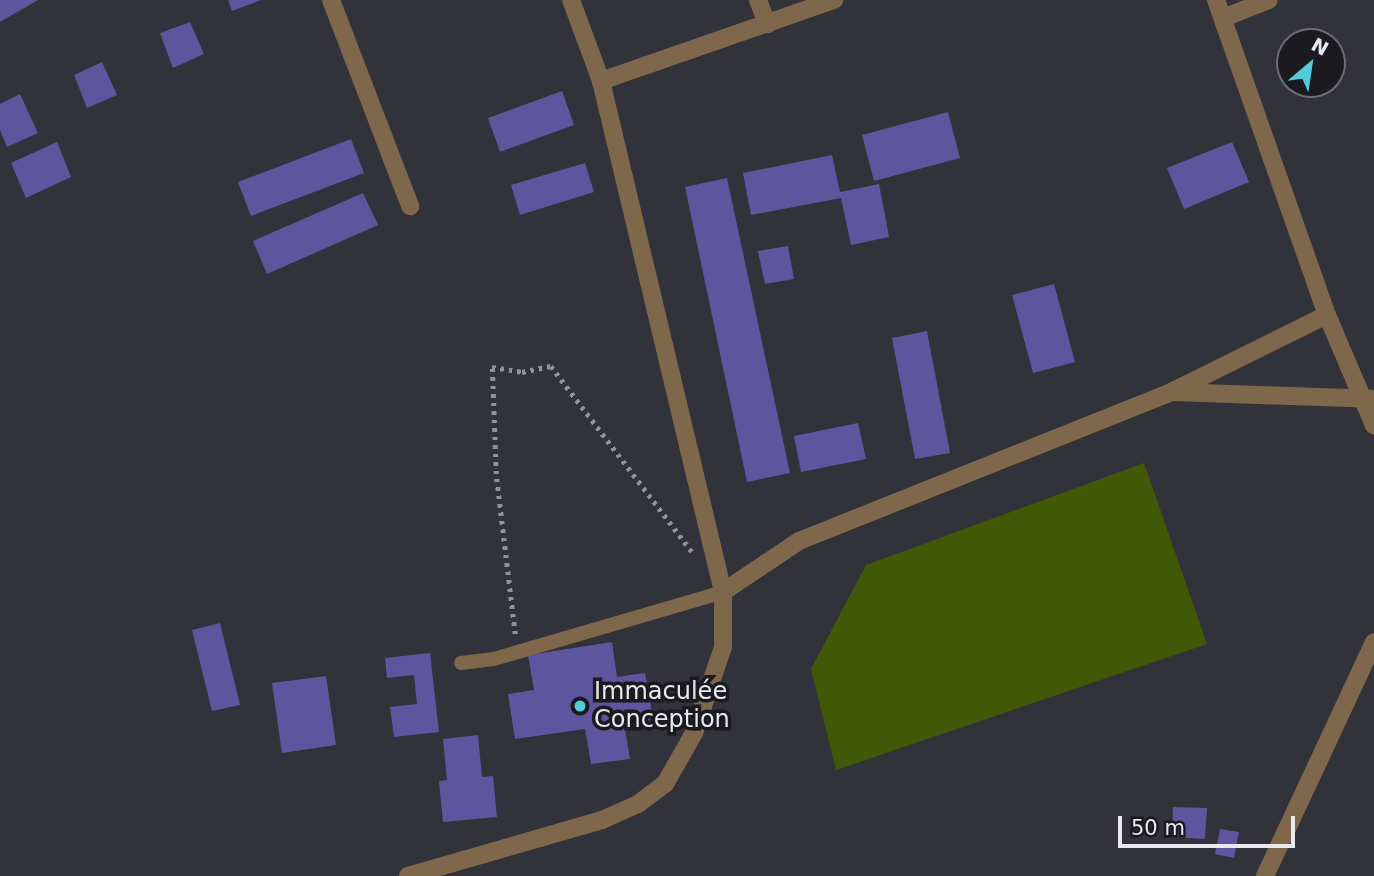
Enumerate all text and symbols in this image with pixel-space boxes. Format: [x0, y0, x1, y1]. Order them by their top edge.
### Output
north arrow [1276, 28, 1346, 98]
text: N [1308, 33, 1333, 60]
place label: Immaculée Conception [594, 678, 730, 734]
marker: Immaculée Conception [572, 698, 588, 714]
scale bar [1122, 802, 1299, 846]
text: 50 m [1131, 816, 1185, 840]

